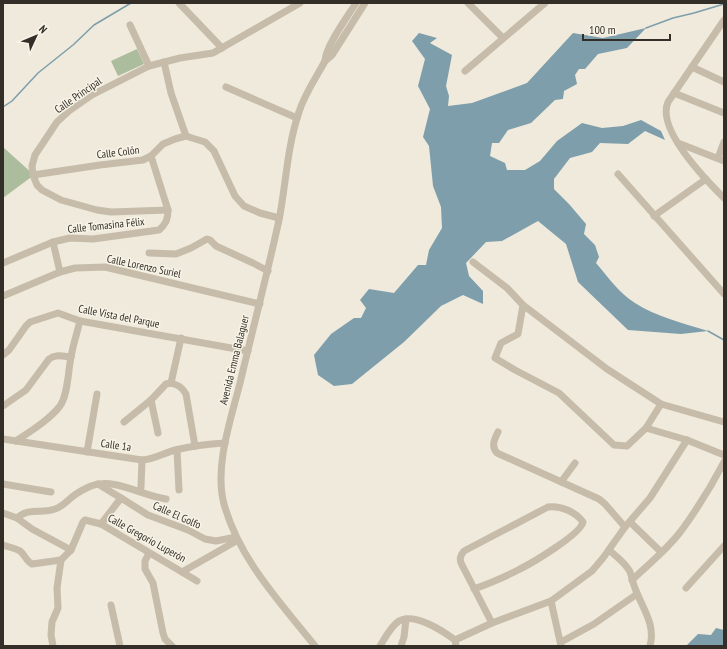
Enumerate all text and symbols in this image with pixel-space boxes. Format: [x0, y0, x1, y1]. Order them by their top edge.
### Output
north arrow [16, 16, 56, 56]
scale bar [583, 16, 670, 42]
text: N [36, 22, 50, 36]
text: 100 m [589, 22, 616, 37]
street label: Calle Principal [52, 73, 105, 116]
street label: Calle Colón [96, 142, 140, 162]
street label: Calle Tomasina Félix [67, 214, 146, 236]
street label: Calle Lorenzo Suriel [106, 251, 183, 281]
street label: Calle Vista del Parque [77, 301, 161, 331]
street label: Avenida Emma Balaguer [216, 314, 252, 406]
street label: Calle 1a [100, 436, 132, 454]
street label: Calle El Golfo [151, 498, 203, 532]
street label: Calle Gregorio Luperón [105, 511, 189, 565]

